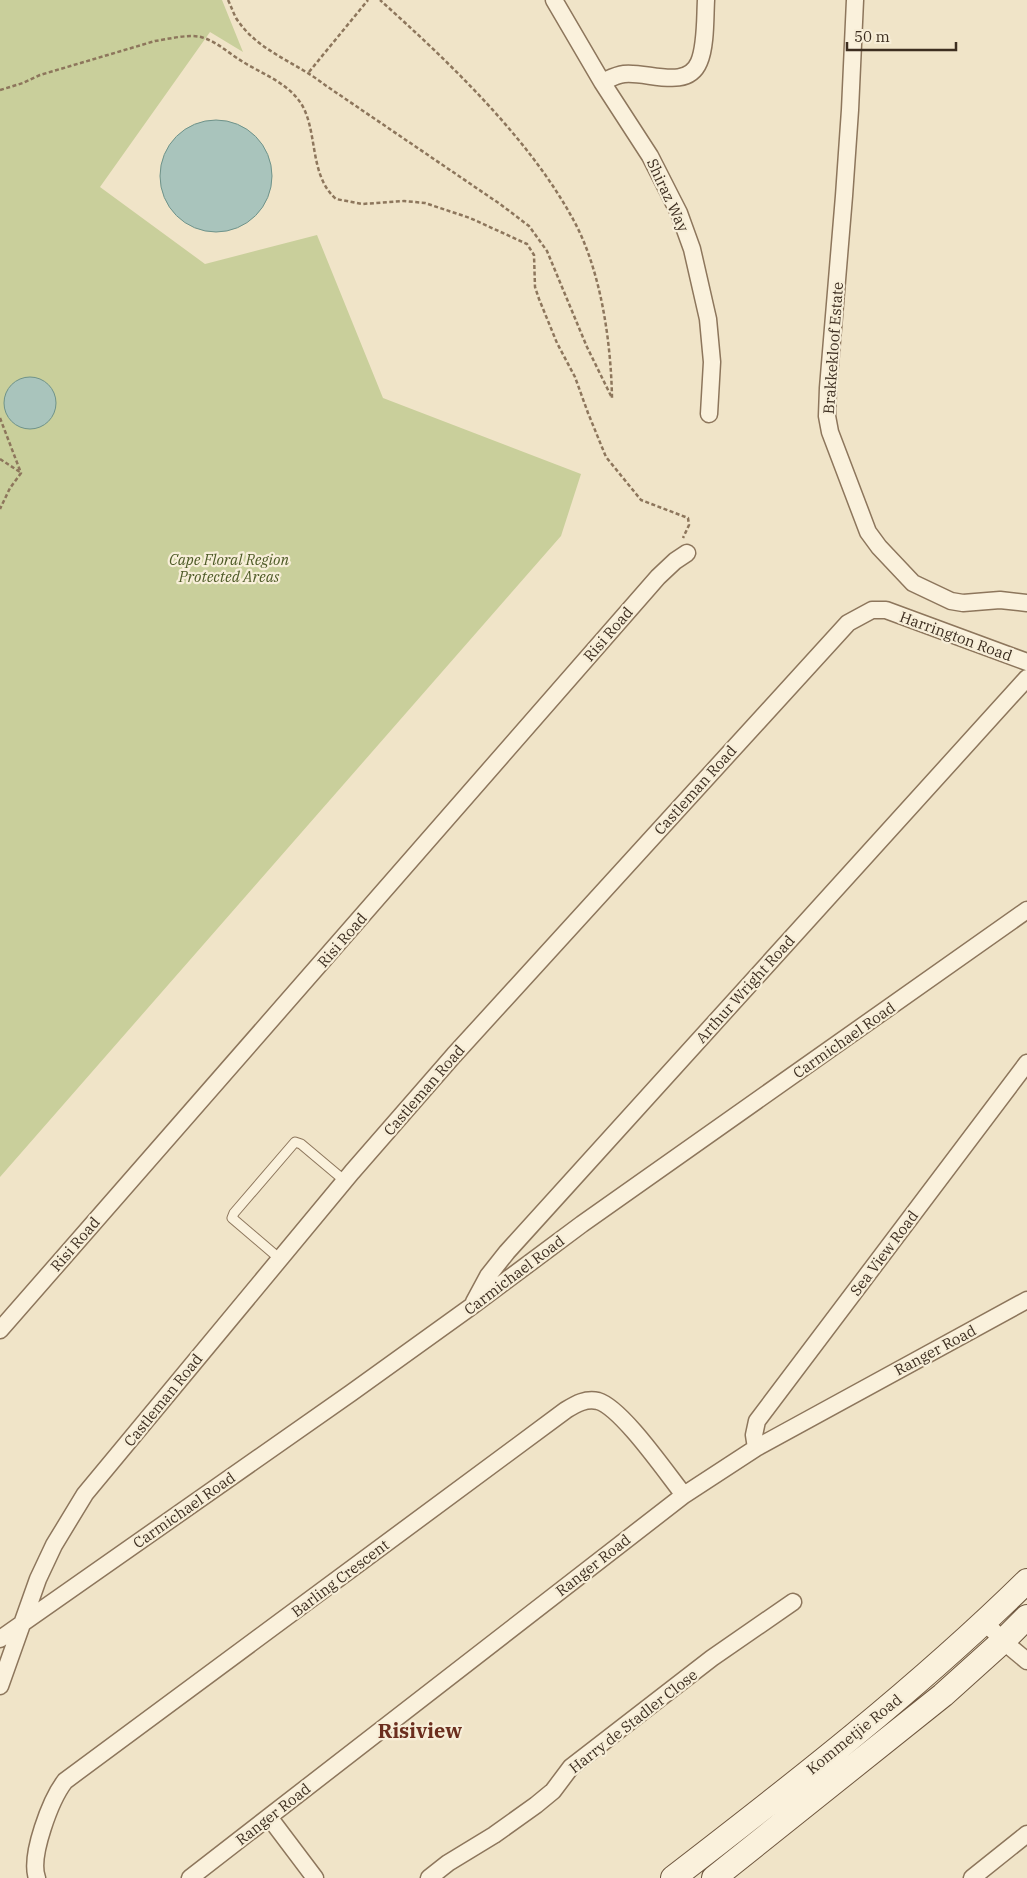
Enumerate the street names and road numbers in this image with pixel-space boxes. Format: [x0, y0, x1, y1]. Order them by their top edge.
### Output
street label: Shiraz Way [643, 155, 693, 235]
street label: Brakkekloof Estate [819, 281, 847, 415]
street label: Risi Road [579, 603, 637, 665]
street label: Harrington Road [897, 607, 1015, 665]
street label: Castleman Road [650, 741, 740, 839]
street label: Risi Road [313, 909, 371, 971]
street label: Arthur Wright Road [692, 931, 798, 1047]
street label: Carmichael Road [789, 998, 899, 1082]
street label: Castleman Road [379, 1041, 469, 1139]
street label: Sea View Road [846, 1207, 922, 1299]
street label: Risi Road [46, 1213, 104, 1275]
street label: Carmichael Road [460, 1231, 568, 1319]
street label: Ranger Road [891, 1321, 979, 1379]
street label: Castleman Road [120, 1350, 206, 1450]
street label: Carmichael Road [129, 1468, 239, 1552]
street label: Ranger Road [552, 1530, 634, 1600]
street label: Barling Crescent [287, 1535, 393, 1621]
street label: Harry de Stadler Close [565, 1665, 701, 1777]
street label: Kommetjie Road [802, 1690, 906, 1778]
street label: Ranger Road [232, 1779, 314, 1849]

